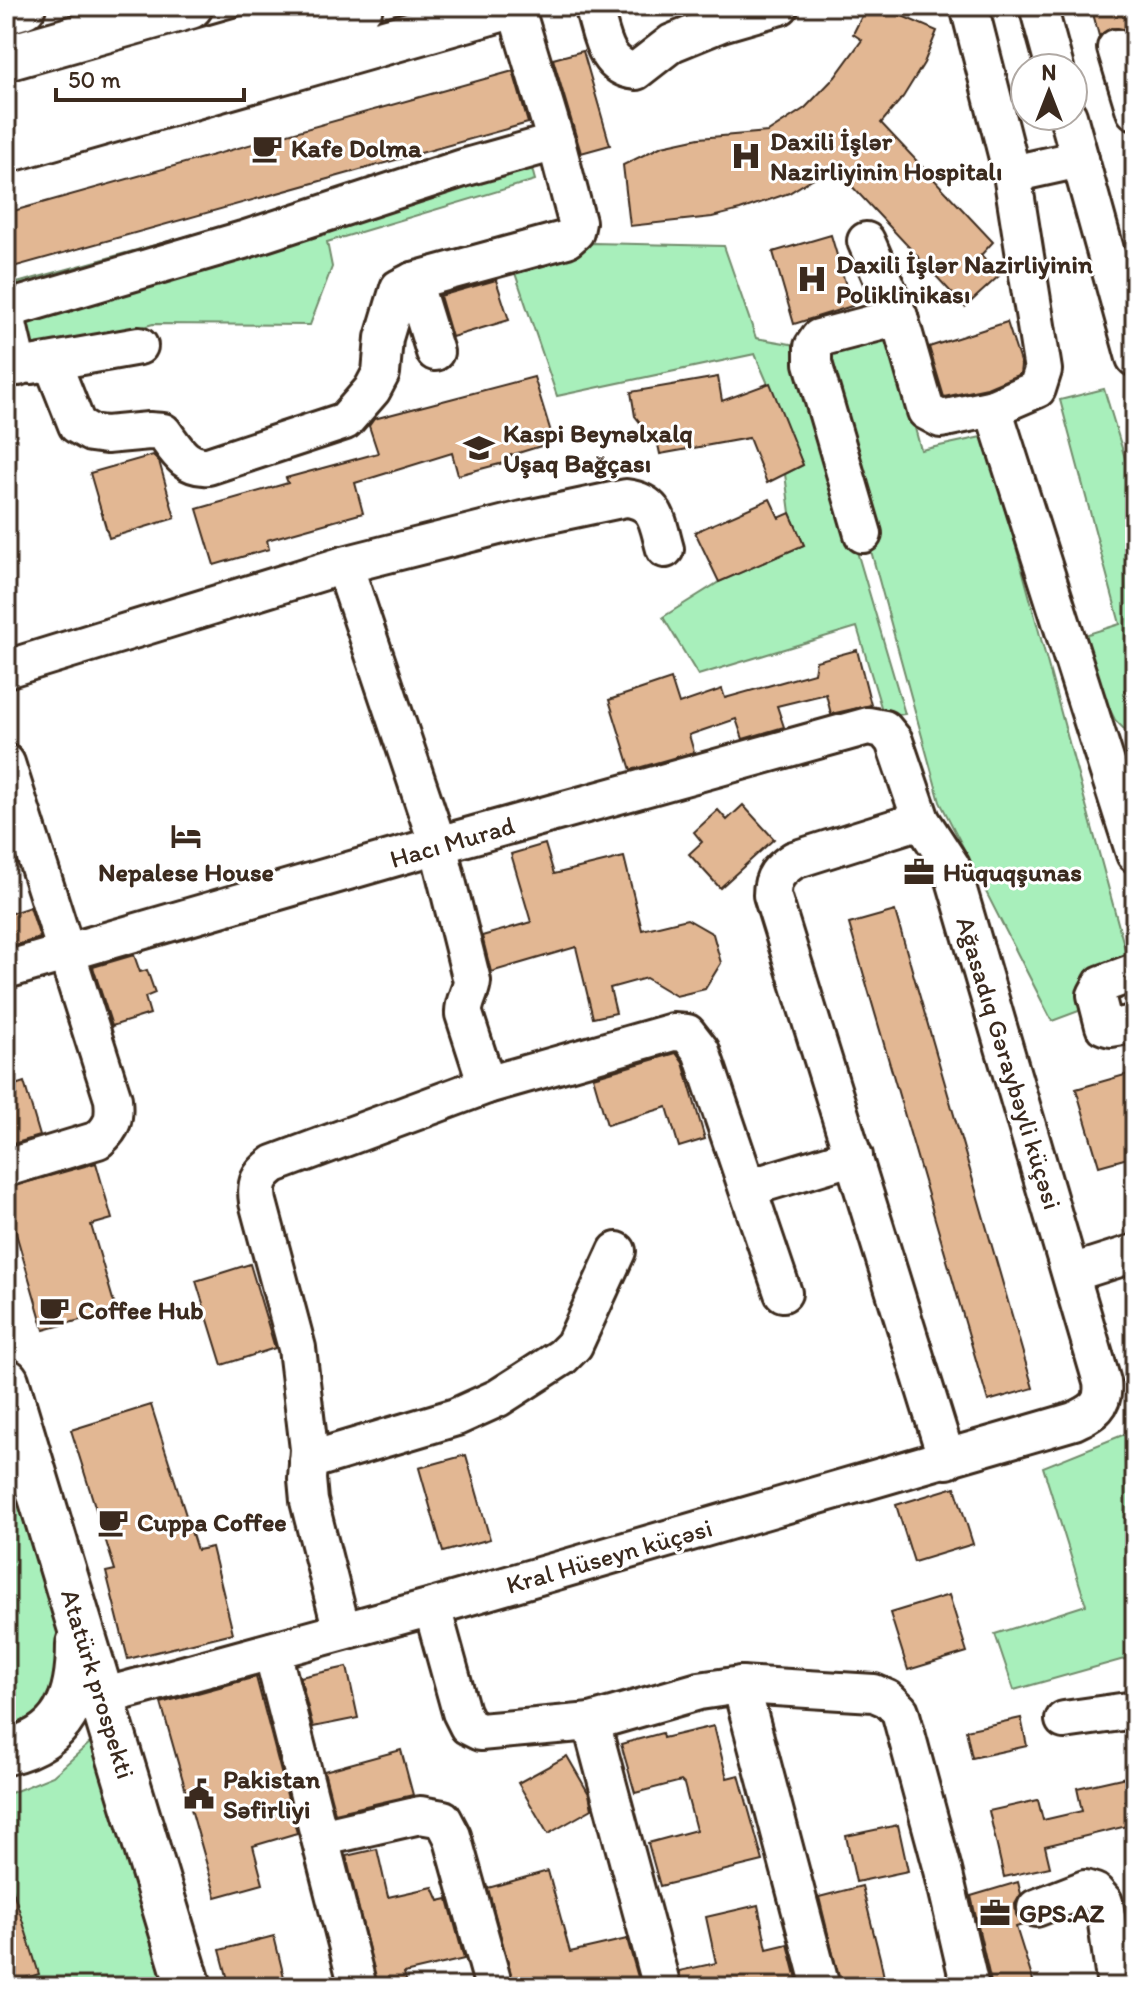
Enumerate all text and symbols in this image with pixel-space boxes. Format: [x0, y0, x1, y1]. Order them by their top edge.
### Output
scale bar [56, 52, 244, 102]
north arrow [1009, 52, 1089, 132]
text: N [1042, 59, 1056, 86]
text: 50 m [68, 65, 121, 94]
place label: Daxili İşlər Nazirliyinin Hospitalı [770, 125, 1002, 187]
cafe icon: Kafe Dolma [250, 131, 284, 165]
place label: Kafe Dolma [291, 132, 422, 164]
hospital icon: Daxili İşlər Nazirliyinin Hospitalı [729, 139, 763, 173]
place label: Daxili İşlər Nazirliyinin Poliklinikası [836, 248, 1093, 310]
hospital icon: Daxili İşlər Nazirliyinin Poliklinikası [795, 262, 829, 296]
place label: Kaspi Beynəlxalq Uşaq Bağçası [503, 417, 693, 479]
school or university icon: Kaspi Beynəlxalq Uşaq Bağçası [462, 431, 496, 465]
street label: Hacı Murad [386, 809, 518, 875]
hotel icon: Nepalese House [169, 819, 203, 853]
office icon: Hüquqşunas [902, 855, 936, 889]
place label: Nepalese House [98, 856, 274, 888]
place label: Hüquqşunas [943, 856, 1082, 888]
street label: Ağasadıq Gəraybəyli küçəsi [949, 913, 1069, 1213]
cafe icon: Coffee Hub [37, 1293, 71, 1327]
place label: Coffee Hub [78, 1294, 204, 1326]
cafe icon: Cuppa Coffee [96, 1505, 130, 1539]
place label: Cuppa Coffee [137, 1506, 287, 1538]
street label: Kral Hüseyn küçəsi [502, 1511, 716, 1601]
street label: Atatürk prospekti [54, 1585, 142, 1783]
place label: Pakistan Səfirliyi [223, 1763, 320, 1825]
public building icon: Pakistan Səfirliyi [182, 1777, 216, 1811]
office icon: GPS.AZ [978, 1896, 1012, 1930]
place label: GPS.AZ [1019, 1897, 1104, 1929]

